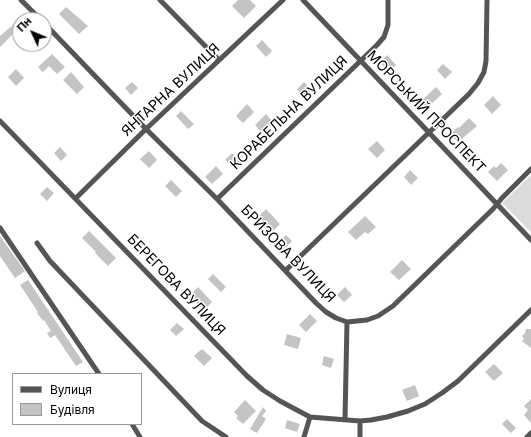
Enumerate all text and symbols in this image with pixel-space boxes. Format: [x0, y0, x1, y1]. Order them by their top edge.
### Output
north arrow [12, 12, 52, 52]
text: Пн [14, 14, 34, 35]
street label: ЯНТАРНА ВУЛИЦЯ [118, 40, 224, 140]
street label: МОРСЬКИЙ ПРОСПЕКТ [363, 47, 489, 177]
street label: КОРАБЕЛЬНА ВУЛИЦЯ [227, 53, 351, 173]
street label: БРИЗОВА ВУЛИЦЯ [237, 202, 339, 306]
street label: БЕРЕГОВА ВУЛИЦЯ [123, 231, 229, 339]
legend [12, 373, 142, 425]
text: Вулиця [50, 382, 92, 397]
text: Будівля [50, 402, 95, 417]

